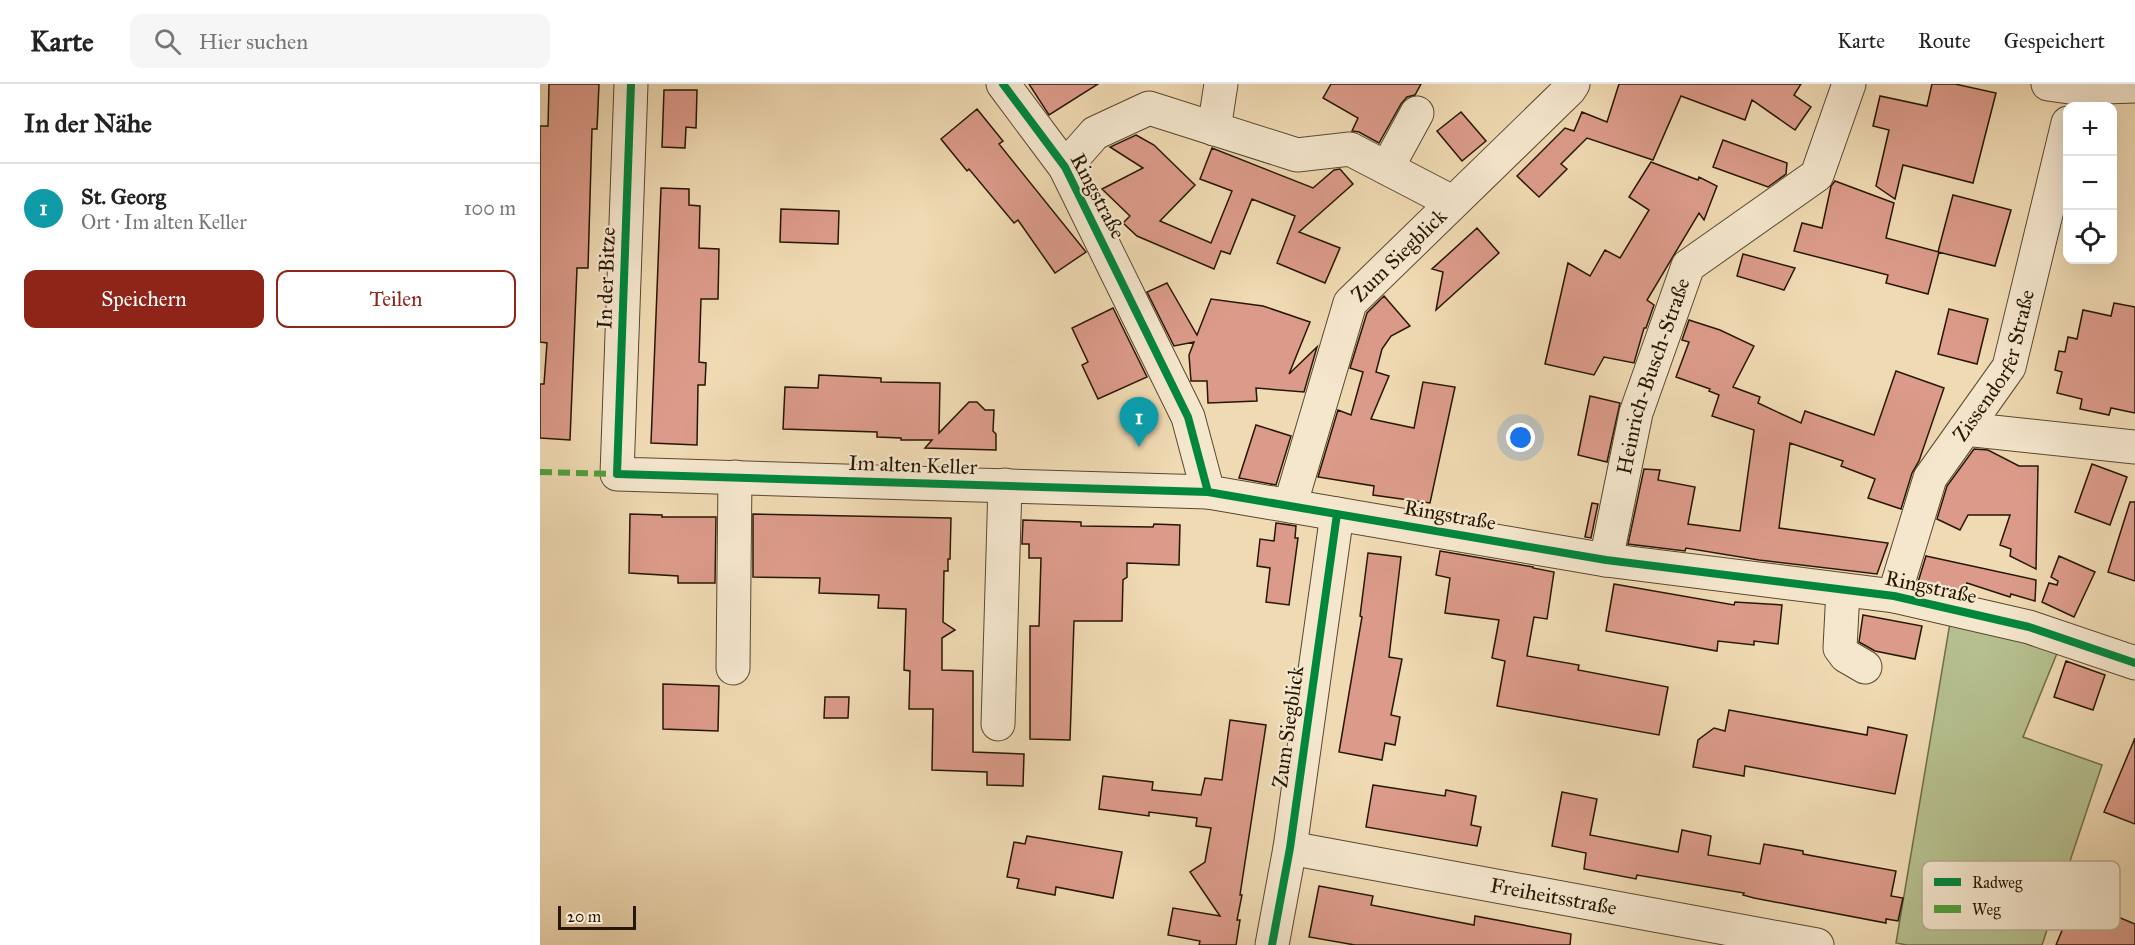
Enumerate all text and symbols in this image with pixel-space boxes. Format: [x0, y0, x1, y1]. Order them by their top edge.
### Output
search box [130, 14, 550, 68]
text: Karte [30, 24, 94, 59]
icon: search [151, 25, 184, 58]
text: Hier suchen [199, 28, 308, 55]
text: Karte [1837, 28, 1885, 54]
text: Route [1918, 28, 1971, 54]
text: Gespeichert [2004, 28, 2105, 54]
map controls [2063, 102, 2117, 264]
button: + [2063, 102, 2117, 156]
text: In der Nähe [24, 107, 152, 139]
street label: Ringstraße [1065, 149, 1131, 243]
button: − [2063, 156, 2117, 210]
text: St. Georg [81, 183, 166, 210]
text: 1 [40, 196, 47, 220]
text: 100 m [464, 196, 516, 220]
street label: Zum Siegblick [1346, 203, 1452, 308]
text: Ort · Im alten Keller [81, 210, 247, 234]
button: locate [2063, 210, 2117, 264]
street label: In der Bitze [591, 226, 621, 329]
button: Speichern [24, 270, 264, 328]
button: Teilen [276, 270, 516, 328]
street label: Heinrich-Busch-Straße [1611, 274, 1696, 477]
street label: Zissendorfer Straße [1947, 287, 2040, 447]
pin: 1 [1120, 398, 1158, 447]
your location [1506, 423, 1535, 452]
street label: Im alten Keller [848, 450, 978, 480]
street label: Ringstraße [1402, 494, 1498, 536]
street label: Ringstraße [1883, 565, 1980, 609]
street label: Zum Siegblick [1267, 664, 1309, 790]
legend [1922, 861, 2120, 930]
street label: Freiheitsstraße [1488, 872, 1619, 921]
text: Radweg [1972, 873, 2023, 893]
text: Weg [1972, 900, 2001, 920]
scale bar [558, 903, 636, 930]
text: 20 m [567, 907, 601, 926]

